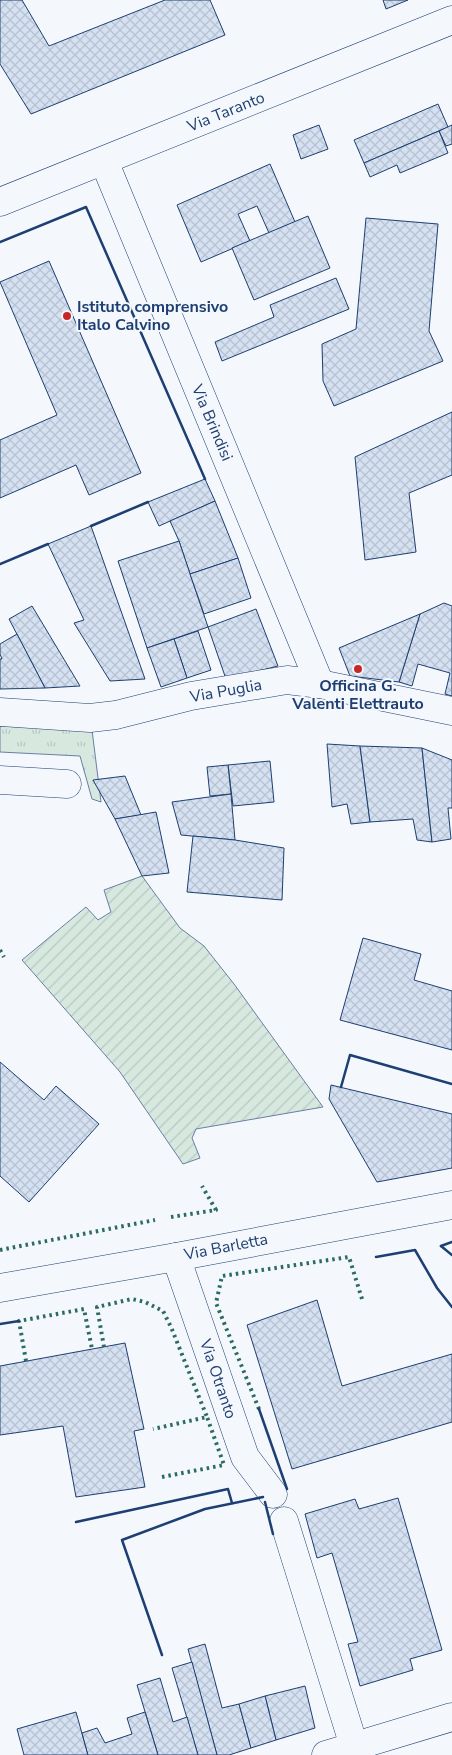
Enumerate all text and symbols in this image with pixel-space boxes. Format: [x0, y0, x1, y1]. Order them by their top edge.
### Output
street label: Via Taranto [183, 86, 268, 138]
place label: Istituto comprensivo Italo Calvino [77, 296, 228, 336]
marker: Istituto comprensivo Italo Calvino [61, 310, 73, 322]
street label: Via Brindisi [186, 380, 238, 465]
marker: Officina G. Valenti Elettrauto [352, 663, 364, 675]
street label: Via Puglia [187, 674, 264, 708]
place label: Officina G. Valenti Elettrauto [291, 675, 424, 715]
street label: Via Barletta [181, 1228, 270, 1266]
street label: Via Otranto [194, 1335, 242, 1422]

